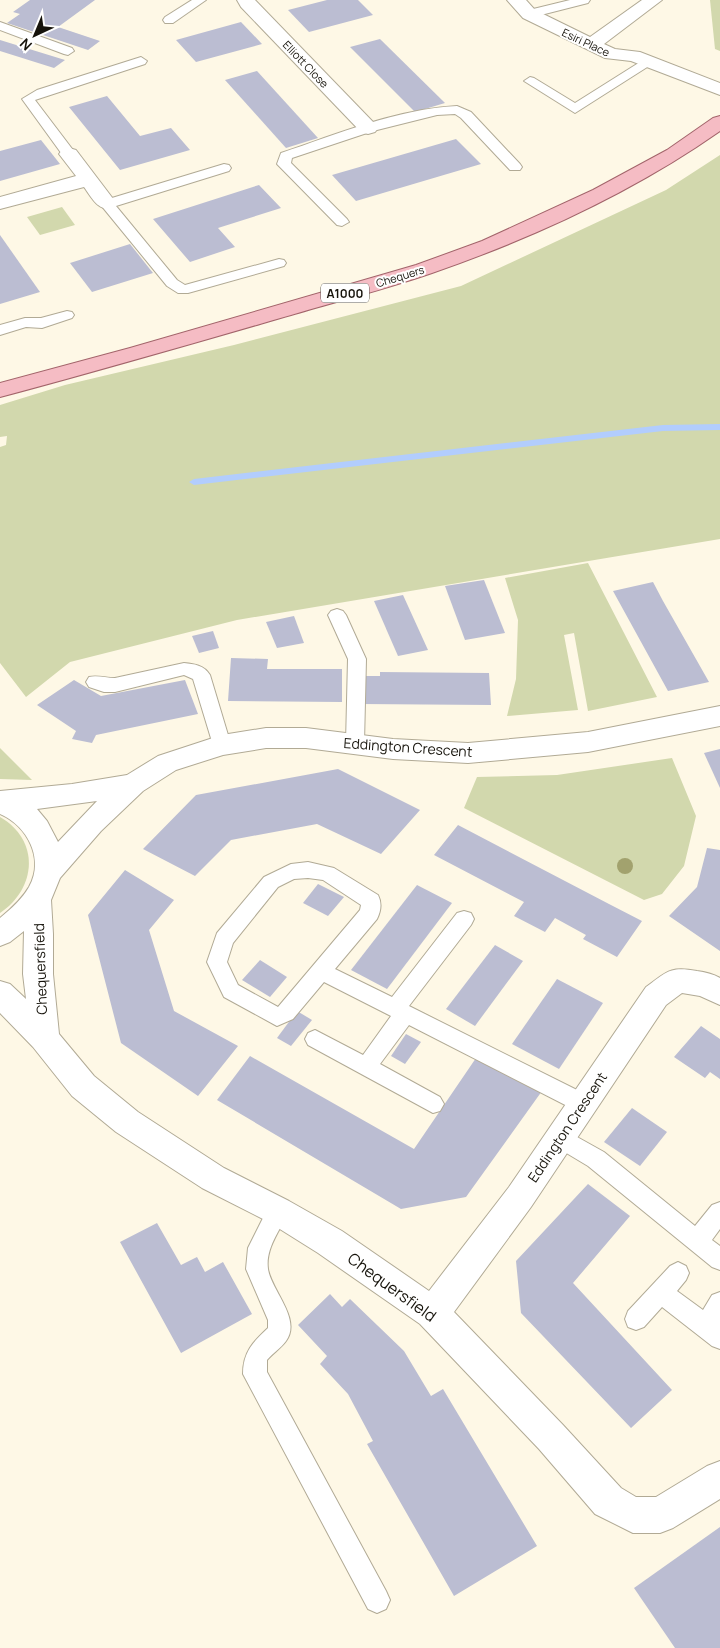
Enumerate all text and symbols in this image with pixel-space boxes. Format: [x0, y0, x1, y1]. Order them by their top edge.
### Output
north arrow [10, 10, 60, 60]
street label: Esiri Place [560, 24, 613, 60]
text: N [15, 34, 36, 55]
street label: Elliott Close [280, 37, 333, 91]
street label: Chequers [374, 261, 426, 290]
road number: A1000 [321, 284, 369, 302]
street label: Eddington Crescent [343, 733, 473, 761]
street label: Chequersfield [29, 923, 51, 1015]
street label: Eddington Crescent [523, 1068, 611, 1186]
street label: Chequersfield [343, 1247, 441, 1327]

